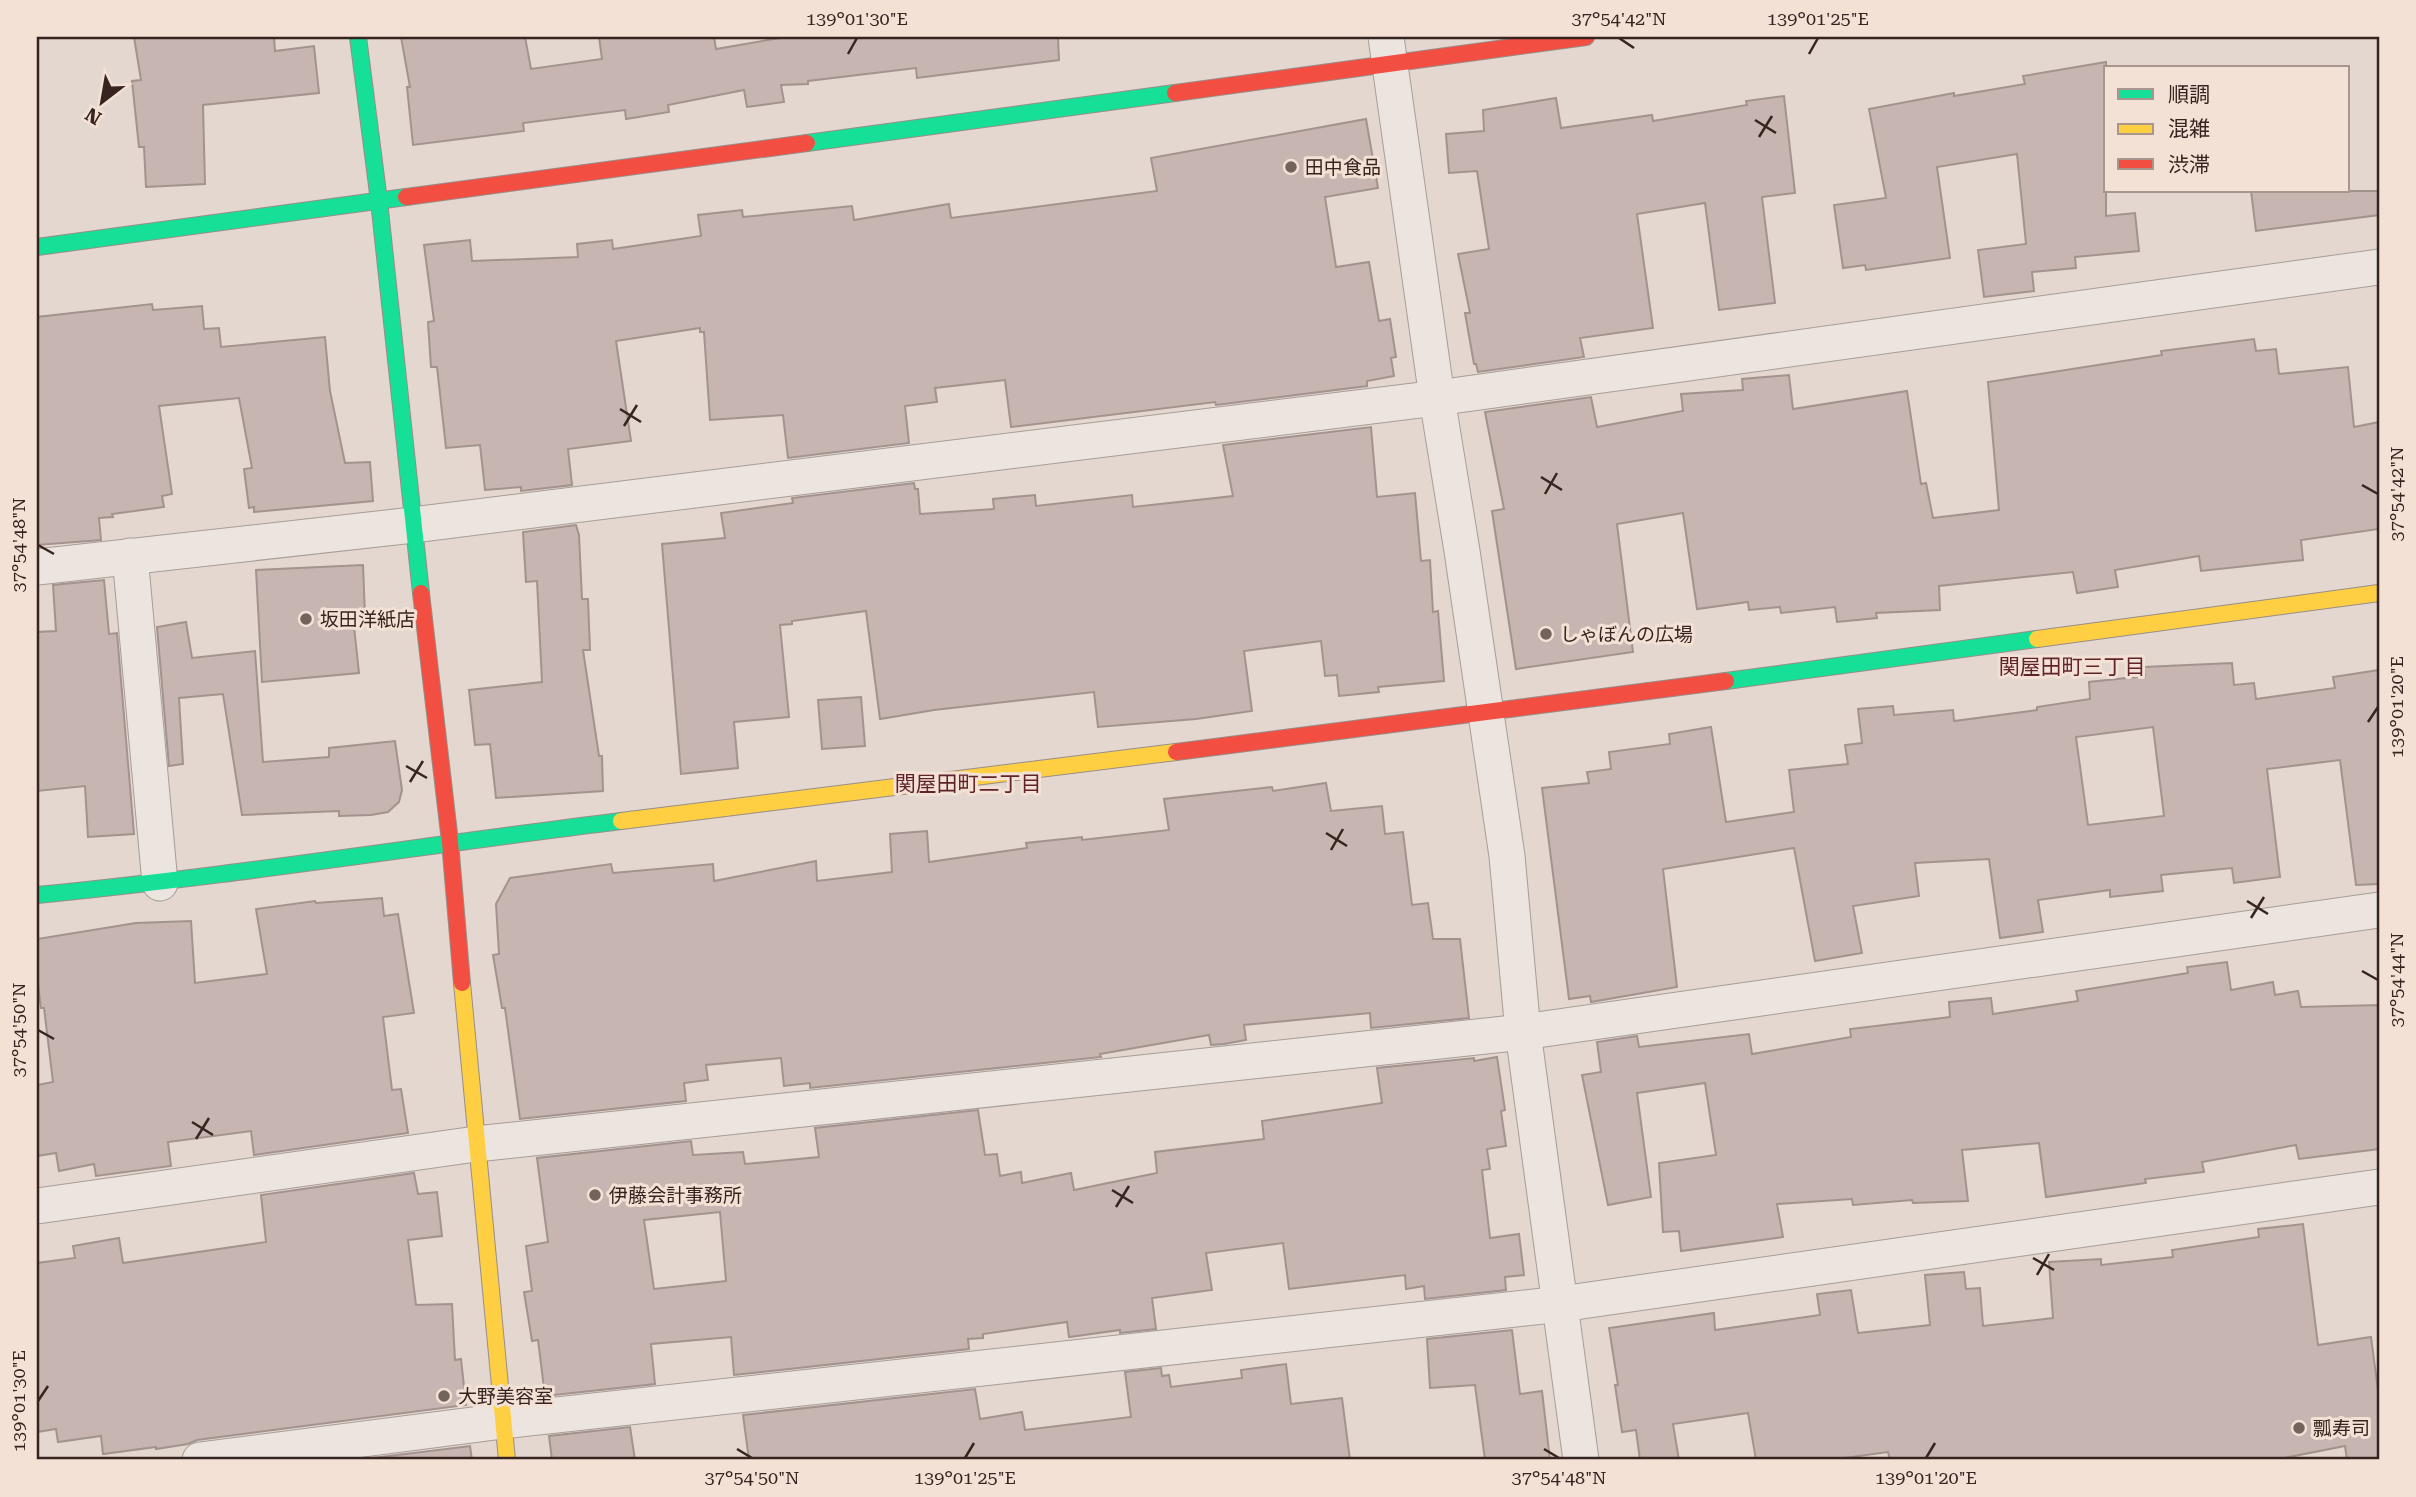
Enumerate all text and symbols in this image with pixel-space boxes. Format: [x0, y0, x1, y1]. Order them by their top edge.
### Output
text: 139°01'30"E [806, 8, 908, 29]
text: 37°54'42"N [1572, 8, 1666, 29]
text: 139°01'25"E [1767, 8, 1869, 29]
north arrow [66, 66, 136, 136]
legend [2104, 66, 2350, 192]
text: 順調 [2168, 83, 2210, 107]
text: N [81, 102, 106, 130]
text: 混雑 [2168, 117, 2210, 141]
text: 渋滞 [2168, 153, 2210, 177]
place label: 田中食品 [1305, 156, 1381, 179]
marker: 田中食品 [1283, 159, 1299, 175]
text: 37°54'42"N [2386, 447, 2407, 541]
text: 37°54'48"N [8, 498, 29, 592]
place label: 坂田洋紙店 [320, 608, 415, 631]
marker: 坂田洋紙店 [298, 611, 314, 627]
place label: しゃぼんの広場 [1560, 623, 1693, 646]
marker: しゃぼんの広場 [1538, 626, 1554, 642]
district label: 関屋田町三丁目 [1999, 655, 2146, 679]
text: 139°01'20"E [2386, 656, 2407, 758]
district label: 関屋田町二丁目 [895, 772, 1042, 796]
text: 37°54'44"N [2386, 933, 2407, 1027]
text: 37°54'50"N [8, 983, 29, 1077]
place label: 伊藤会計事務所 [609, 1184, 742, 1207]
marker: 伊藤会計事務所 [587, 1187, 603, 1203]
text: 139°01'30"E [8, 1350, 29, 1452]
place label: 大野美容室 [458, 1385, 553, 1408]
marker: 大野美容室 [436, 1388, 452, 1404]
place label: 瓢寿司 [2313, 1417, 2370, 1440]
marker: 瓢寿司 [2291, 1420, 2307, 1436]
text: 37°54'50"N [705, 1467, 799, 1488]
text: 139°01'25"E [914, 1467, 1016, 1488]
text: 37°54'48"N [1512, 1467, 1606, 1488]
text: 139°01'20"E [1875, 1467, 1977, 1488]

